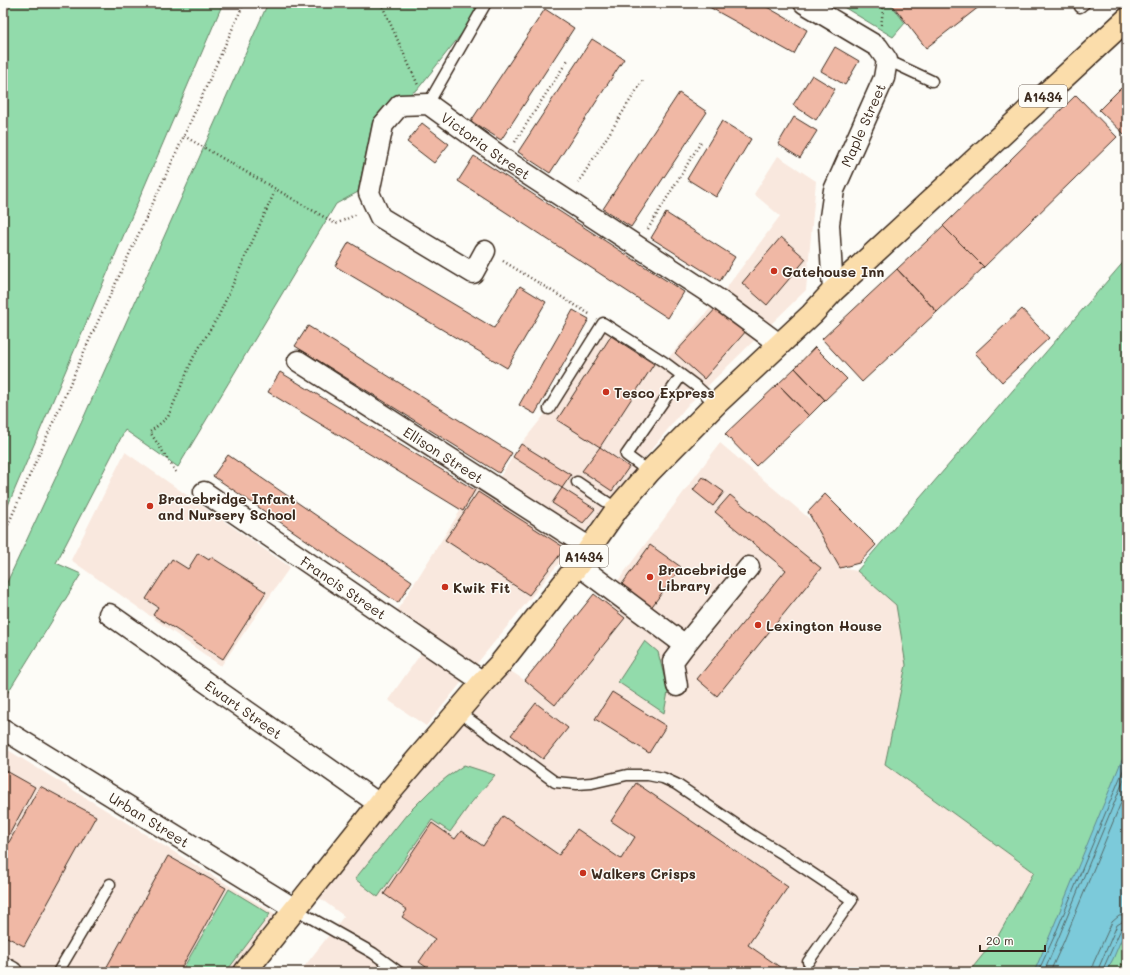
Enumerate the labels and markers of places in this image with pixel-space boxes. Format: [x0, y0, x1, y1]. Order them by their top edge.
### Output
place label: Gatehouse Inn [782, 262, 884, 281]
marker: Gatehouse Inn [769, 266, 779, 276]
place label: Tesco Express [614, 383, 714, 402]
marker: Tesco Express [601, 387, 611, 397]
place label: Bracebridge Infant and Nursery School [158, 489, 296, 524]
marker: Bracebridge Infant and Nursery School [145, 501, 155, 511]
place label: Bracebridge Library [658, 560, 747, 595]
marker: Bracebridge Library [645, 572, 655, 582]
place label: Kwik Fit [453, 578, 510, 597]
marker: Kwik Fit [440, 582, 450, 592]
place label: Lexington House [766, 616, 882, 635]
marker: Lexington House [753, 620, 763, 630]
place label: Walkers Crisps [591, 864, 696, 883]
marker: Walkers Crisps [578, 868, 588, 878]

